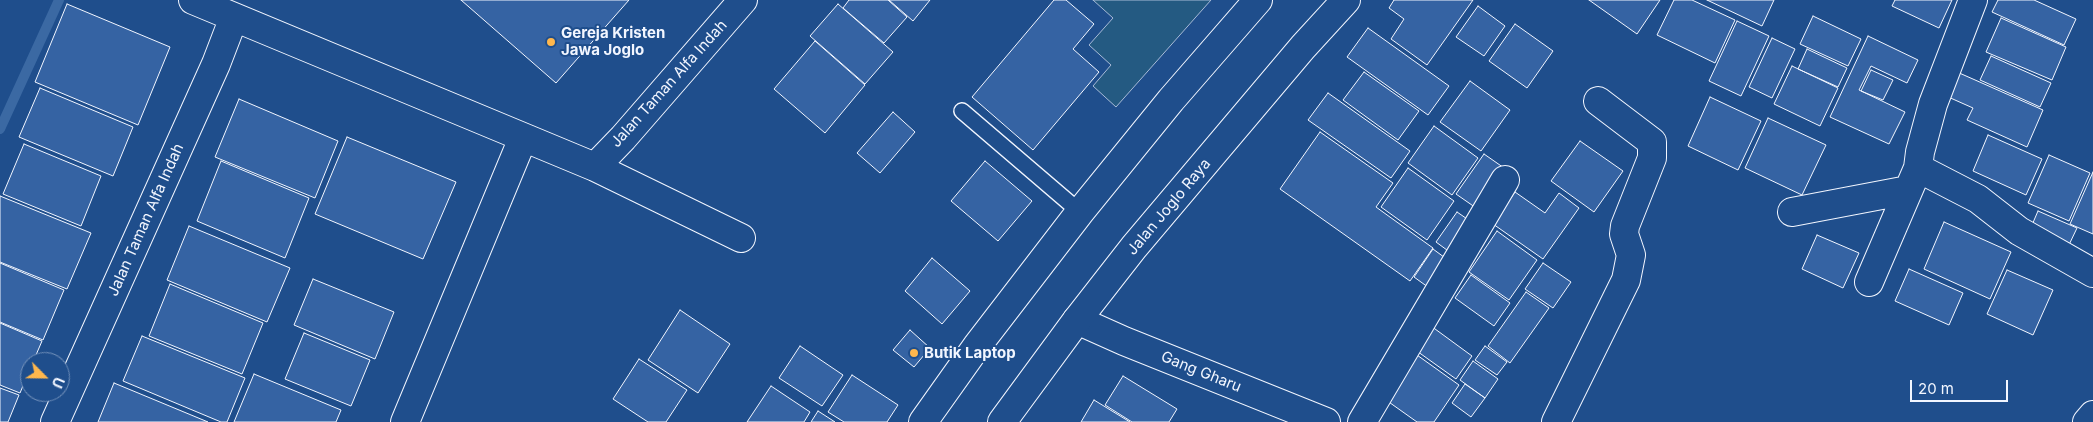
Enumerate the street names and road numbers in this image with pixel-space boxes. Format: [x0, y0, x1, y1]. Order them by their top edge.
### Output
street label: Jalan Taman Alfa Indah [607, 17, 731, 151]
street label: Jalan Taman Alfa Indah [104, 141, 188, 299]
street label: Jalan Joglo Raya [1123, 155, 1215, 259]
street label: Gang Gharu [1158, 348, 1244, 396]

